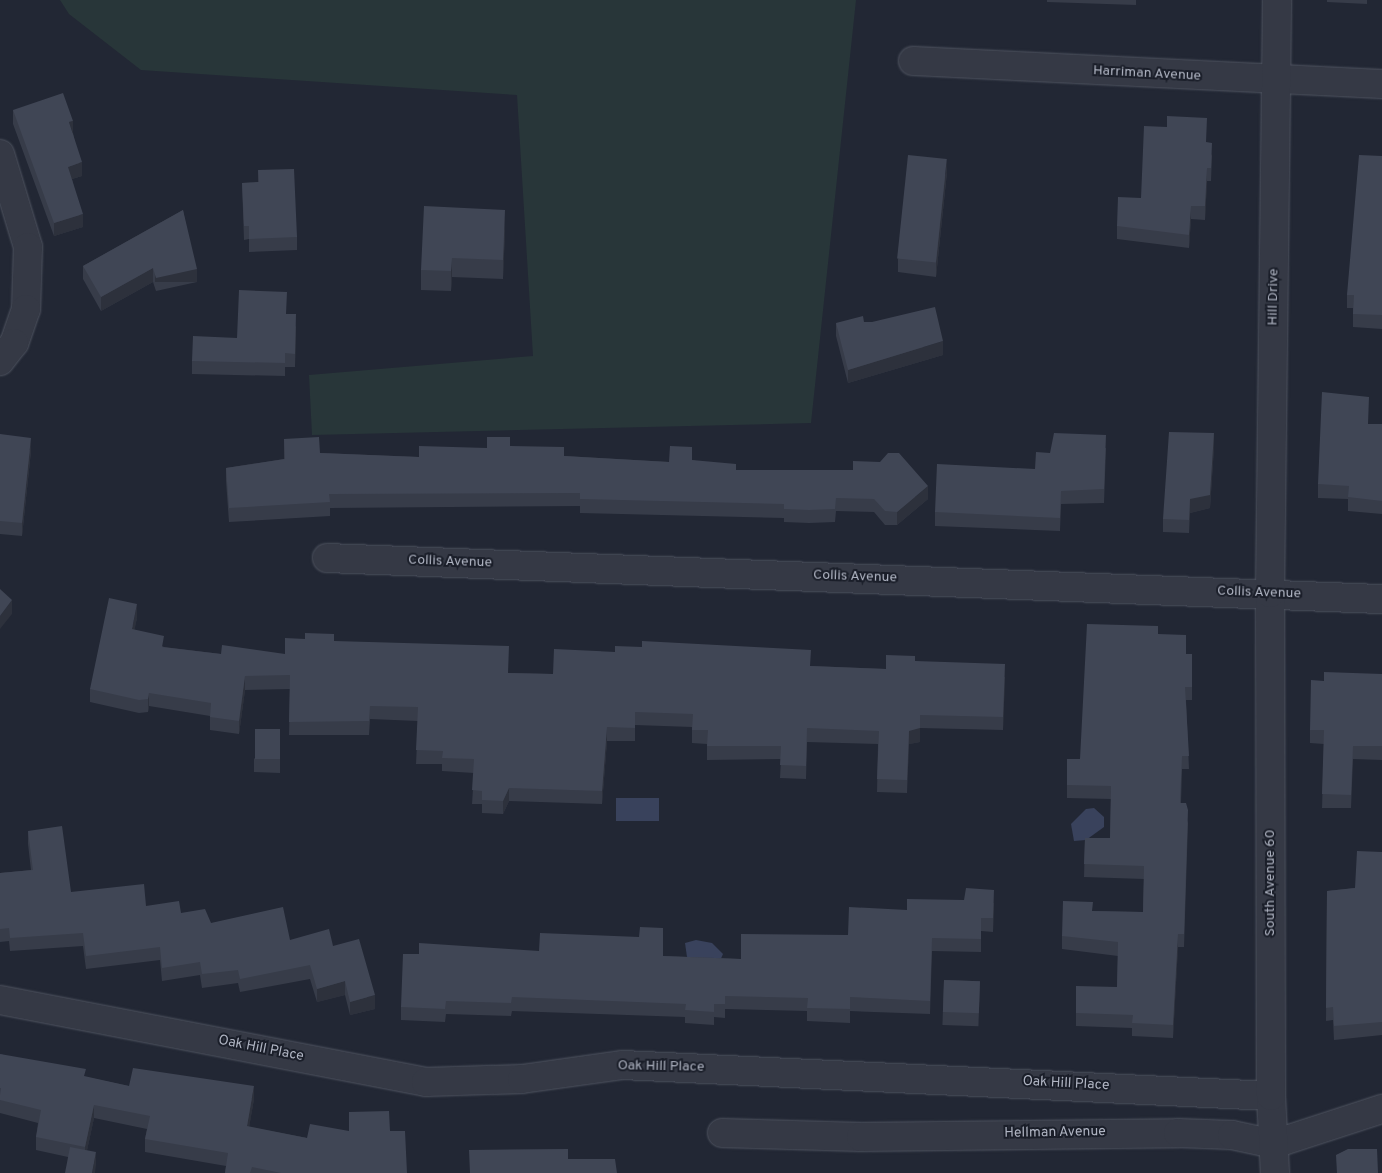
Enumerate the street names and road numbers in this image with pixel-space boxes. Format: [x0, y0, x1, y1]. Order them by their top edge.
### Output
street label: Harriman Avenue [1092, 63, 1202, 85]
street label: Hill Drive [1265, 268, 1283, 326]
street label: Collis Avenue [407, 552, 493, 572]
street label: Collis Avenue [812, 567, 898, 587]
street label: Collis Avenue [1216, 583, 1302, 603]
street label: South Avenue 60 [1263, 829, 1279, 937]
street label: Oak Hill Place [217, 1032, 305, 1066]
street label: Oak Hill Place [617, 1058, 705, 1076]
street label: Oak Hill Place [1022, 1073, 1110, 1095]
street label: Hellman Avenue [1004, 1124, 1106, 1142]

